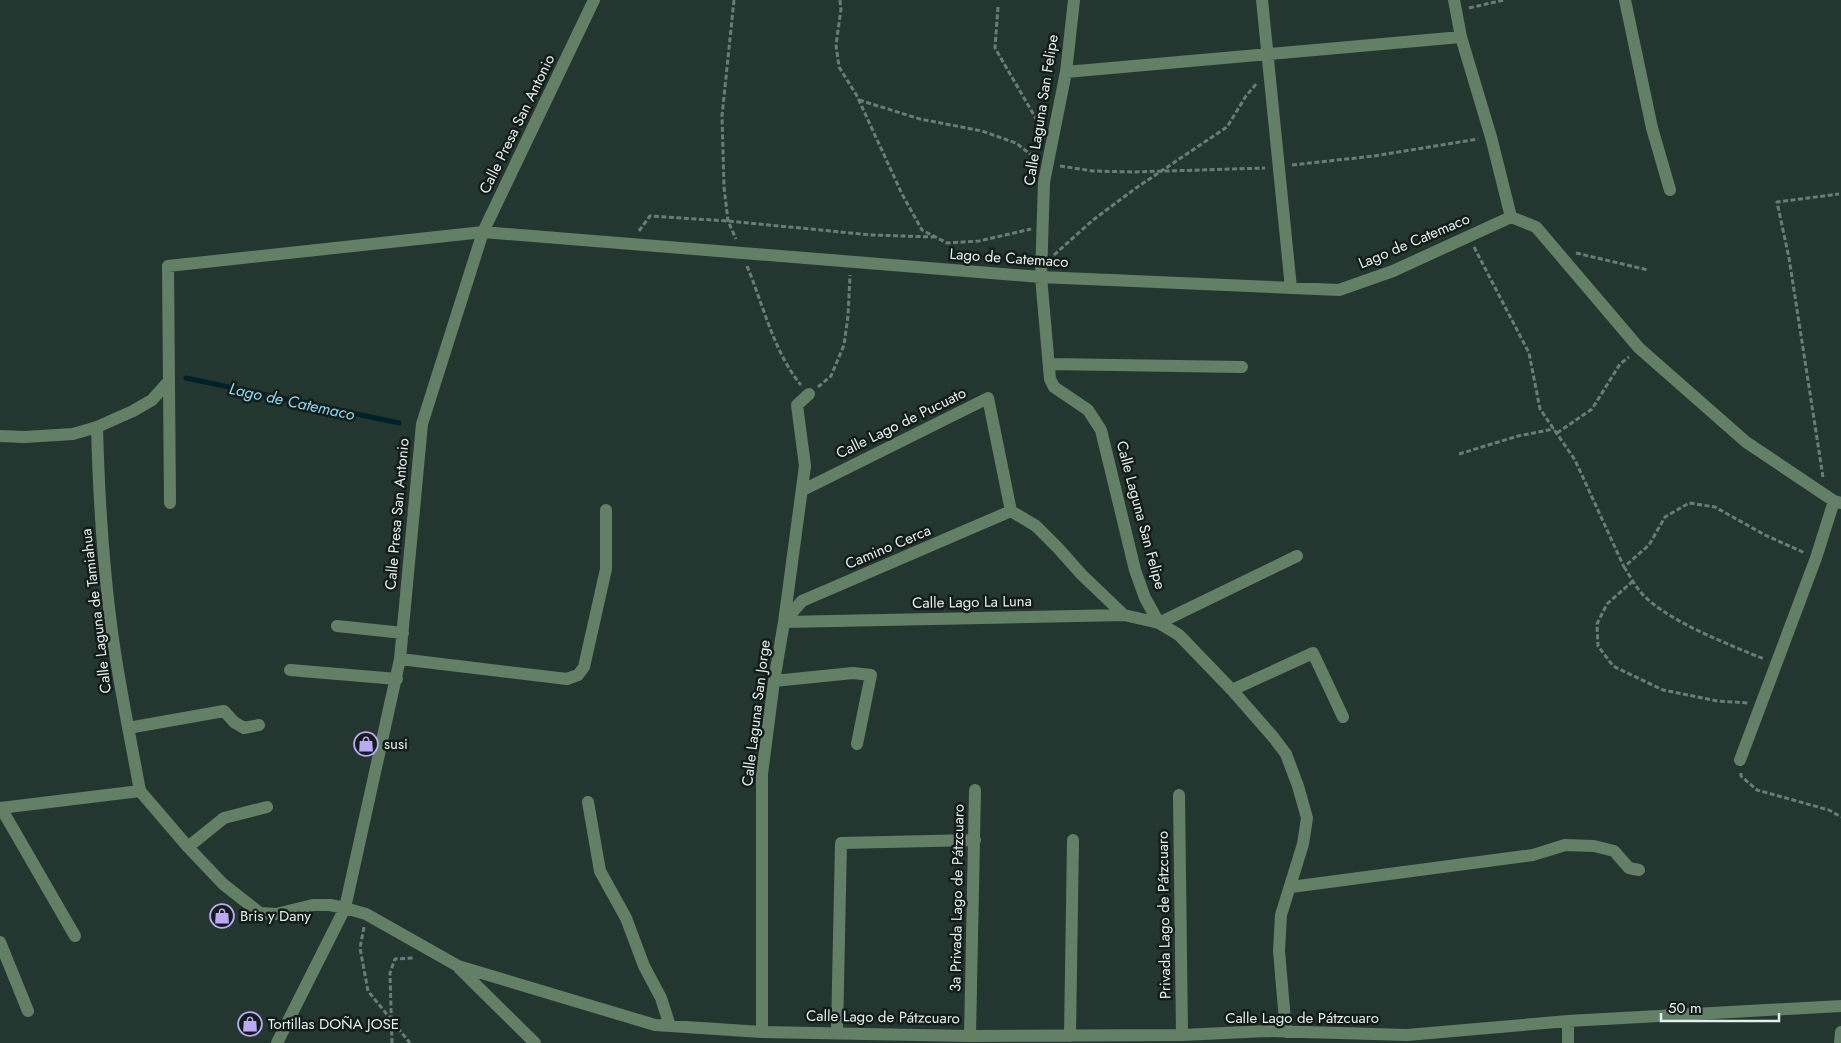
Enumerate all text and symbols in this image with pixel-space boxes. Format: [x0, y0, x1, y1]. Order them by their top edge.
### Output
street label: Calle Laguna San Felipe [1018, 33, 1064, 187]
street label: Calle Presa San Antonio [474, 51, 560, 197]
street label: Lago de Catemaco [1355, 208, 1473, 274]
street label: Lago de Catemaco [949, 243, 1069, 273]
water label: Lago de Catemaco [227, 377, 357, 426]
street label: Calle Lago de Pucuato [832, 382, 970, 464]
street label: Calle Presa San Antonio [379, 437, 415, 591]
street label: Calle Laguna San Felipe [1111, 438, 1171, 592]
street label: Camino Cerca [842, 519, 934, 575]
street label: Calle Laguna de Tamiahua [75, 527, 117, 695]
street label: Calle Lago La Luna [912, 590, 1032, 614]
street label: Calle Laguna San Jorge [736, 638, 776, 787]
shop icon: susi [353, 731, 379, 757]
place label: susi [384, 733, 408, 755]
street label: 3a Privada Lago de Pátzcuaro [944, 804, 970, 992]
street label: Privada Lago de Pátzcuaro [1152, 831, 1176, 999]
shop icon: Bris y Dany [209, 903, 235, 929]
place label: Bris y Dany [240, 905, 311, 927]
scale bar [1661, 990, 1778, 1022]
text: 50 m [1668, 997, 1702, 1019]
street label: Calle Lago de Pátzcuaro [806, 1005, 960, 1029]
street label: Calle Lago de Pátzcuaro [1225, 1007, 1379, 1029]
shop icon: Tortillas DOÑA JOSE [237, 1011, 263, 1037]
place label: Tortillas DOÑA JOSE [268, 1013, 399, 1035]

